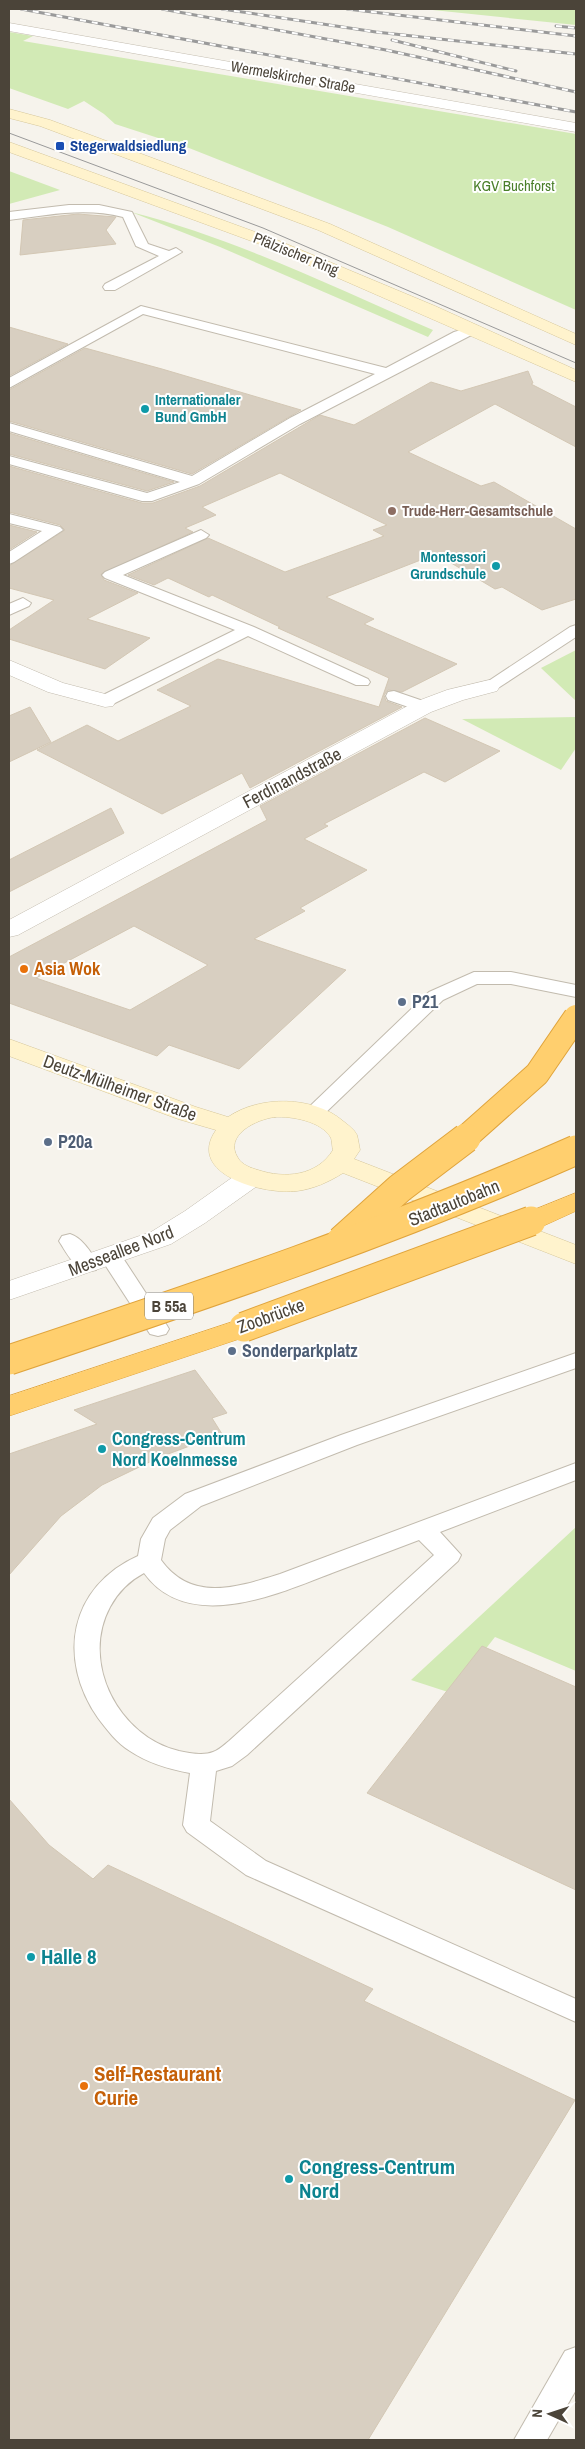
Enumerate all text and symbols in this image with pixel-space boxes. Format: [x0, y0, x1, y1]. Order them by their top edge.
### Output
street label: Wermelskircher Straße [229, 55, 357, 98]
place label: Stegerwaldsiedlung [70, 135, 187, 156]
marker: Stegerwaldsiedlung [54, 140, 66, 152]
park label: KGV Buchforst [473, 175, 555, 196]
street label: Pfälzischer Ring [250, 227, 342, 280]
place label: Internationaler Bund GmbH [155, 389, 241, 427]
marker: Internationaler Bund GmbH [139, 403, 151, 415]
place label: Trude-Herr-Gesamtschule [402, 500, 553, 521]
marker: Trude-Herr-Gesamtschule [386, 505, 398, 517]
place label: Montessori Grundschule [410, 546, 486, 584]
marker: Montessori Grundschule [490, 560, 502, 572]
street label: Ferdinandstraße [238, 741, 345, 814]
place label: Asia Wok [34, 956, 101, 981]
marker: Asia Wok [18, 963, 30, 975]
place label: P21 [412, 989, 439, 1014]
marker: P21 [396, 996, 408, 1008]
street label: Deutz-Mülheimer Straße [40, 1048, 200, 1127]
place label: P20a [58, 1129, 93, 1154]
marker: P20a [42, 1136, 54, 1148]
street label: Stadtautobahn [405, 1173, 503, 1232]
street label: Messeallee Nord [65, 1219, 177, 1282]
road number: B 55a [145, 1292, 193, 1320]
street label: Zoobrücke [234, 1292, 308, 1339]
place label: Sonderparkplatz [242, 1338, 358, 1363]
marker: Sonderparkplatz [226, 1345, 238, 1357]
place label: Congress-Centrum Nord Koelnmesse [112, 1426, 246, 1472]
marker: Congress-Centrum Nord Koelnmesse [96, 1443, 108, 1455]
place label: Halle 8 [41, 1942, 97, 1971]
marker: Halle 8 [25, 1951, 37, 1963]
place label: Self-Restaurant Curie [94, 2059, 222, 2112]
marker: Self-Restaurant Curie [78, 2080, 90, 2092]
place label: Congress-Centrum Nord [299, 2152, 455, 2205]
marker: Congress-Centrum Nord [283, 2173, 295, 2185]
north arrow [525, 2389, 575, 2439]
text: N [528, 2409, 546, 2418]

